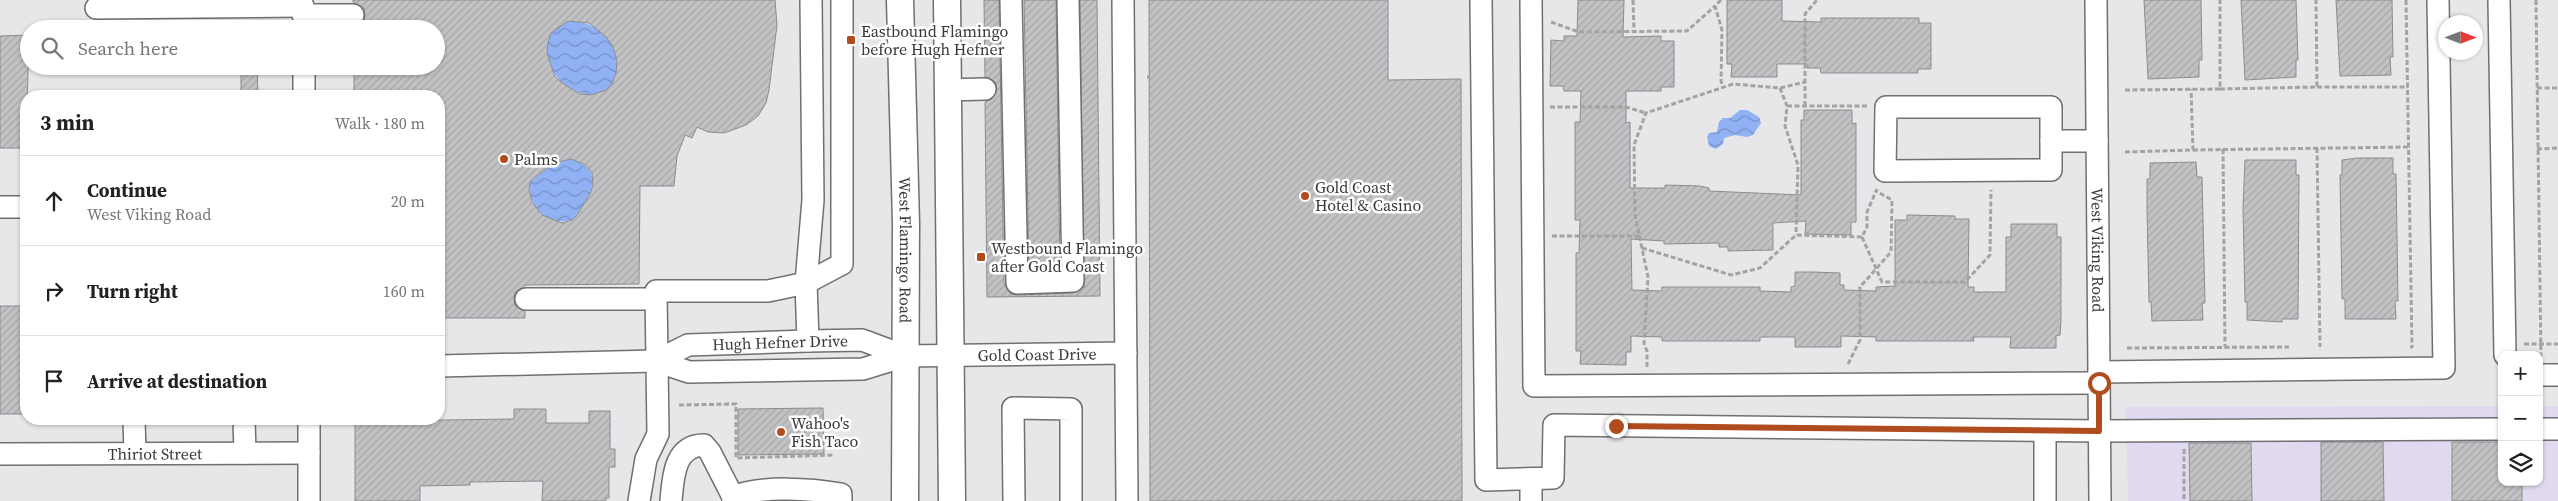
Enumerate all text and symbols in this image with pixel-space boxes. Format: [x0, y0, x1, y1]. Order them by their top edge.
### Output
north arrow [2438, 15, 2483, 60]
search box [20, 20, 445, 75]
place label: Eastbound Flamingo before Hugh Hefner [861, 20, 1009, 60]
icon: search [38, 34, 66, 62]
marker: Eastbound Flamingo before Hugh Hefner [845, 34, 857, 46]
text: Search here [78, 35, 178, 61]
text: 3 min [40, 108, 95, 137]
text: Walk · 180 m [335, 112, 425, 134]
place label: Palms [514, 148, 558, 170]
marker: Palms [498, 153, 510, 165]
place label: Gold Coast Hotel & Casino [1315, 176, 1422, 216]
text: Continue [87, 177, 167, 203]
street label: West Flamingo Road [894, 177, 917, 323]
icon: ahead [40, 187, 68, 215]
street label: West Viking Road [2086, 188, 2109, 312]
text: 20 m [391, 190, 425, 212]
marker: Gold Coast Hotel & Casino [1299, 190, 1311, 202]
text: West Viking Road [87, 203, 211, 225]
place label: Westbound Flamingo after Gold Coast [991, 237, 1143, 277]
marker: Westbound Flamingo after Gold Coast [975, 251, 987, 263]
icon: right [40, 277, 68, 305]
text: Turn right [87, 278, 178, 304]
text: 160 m [383, 280, 425, 302]
street label: Hugh Hefner Drive [712, 329, 848, 355]
street label: Gold Coast Drive [978, 342, 1097, 366]
map controls [2498, 351, 2543, 486]
button: + [2498, 351, 2543, 396]
icon: arrive [40, 367, 68, 395]
text: Arrive at destination [87, 368, 267, 394]
route start [2088, 372, 2111, 395]
button: − [2498, 396, 2543, 441]
place label: Wahoo's Fish Taco [791, 412, 859, 452]
route end [1605, 415, 1628, 438]
marker: Wahoo's Fish Taco [775, 426, 787, 438]
button: layers [2498, 441, 2543, 486]
street label: Thiriot Street [108, 442, 203, 465]

